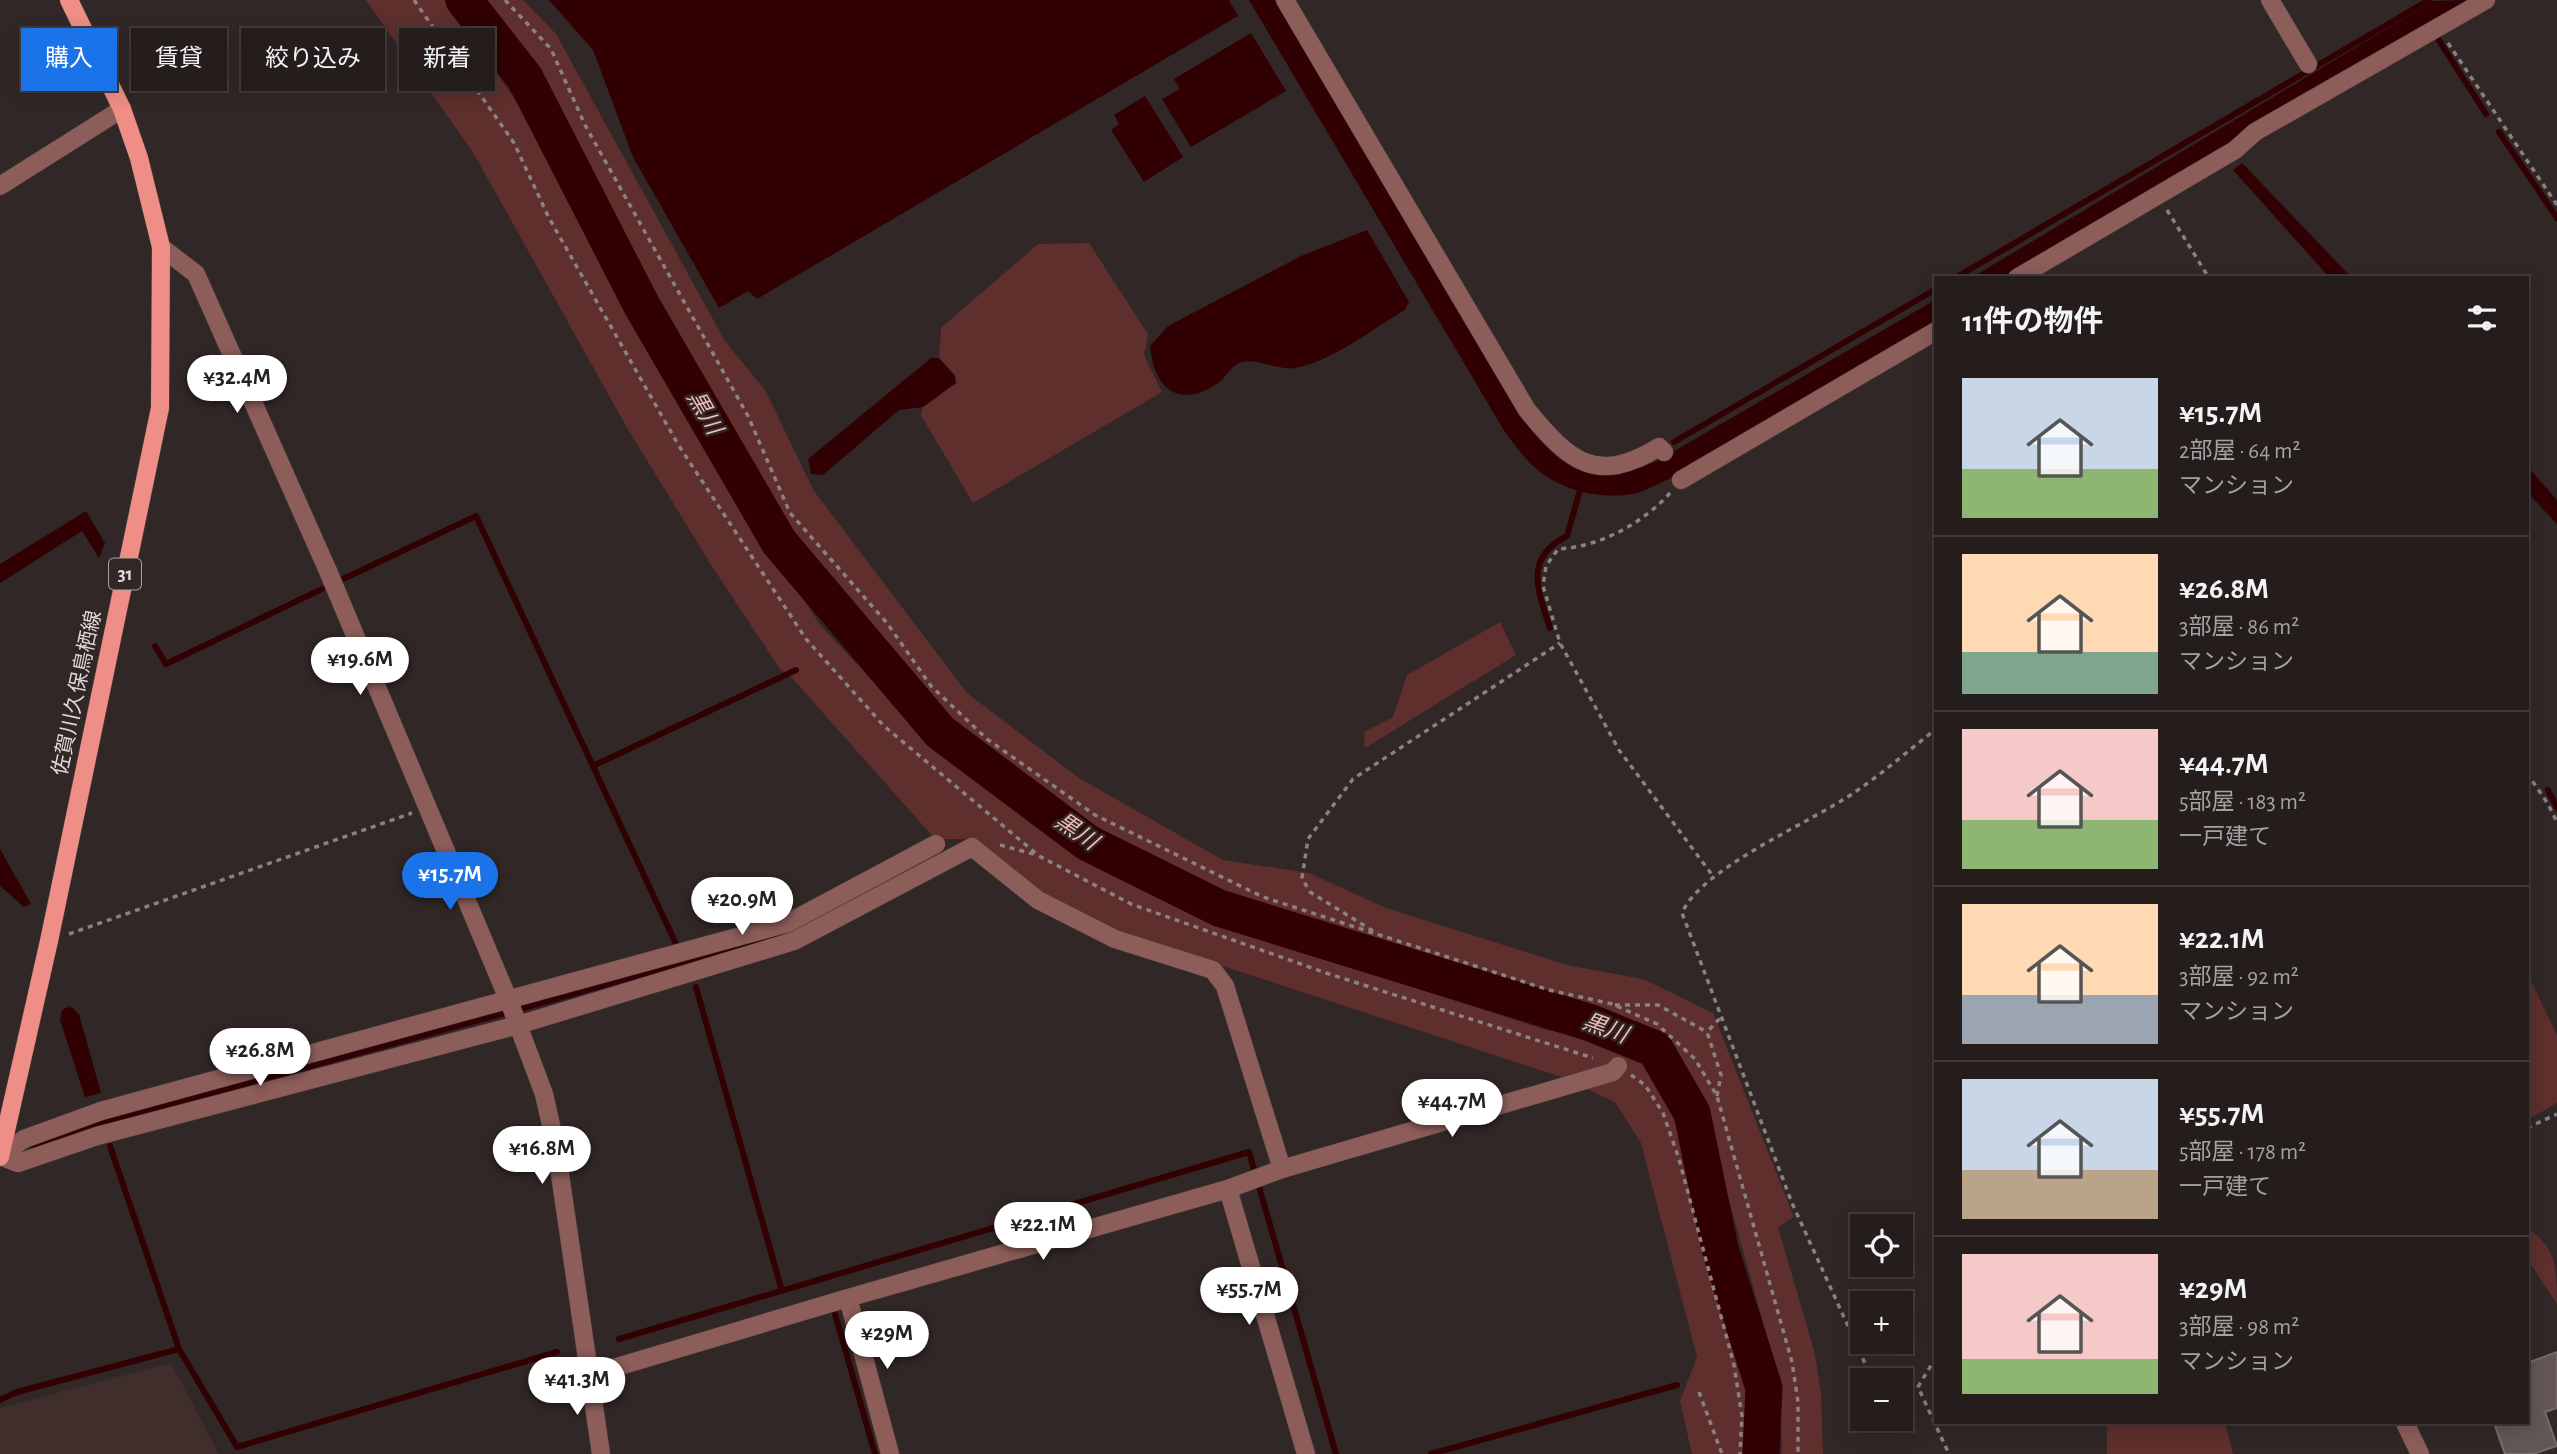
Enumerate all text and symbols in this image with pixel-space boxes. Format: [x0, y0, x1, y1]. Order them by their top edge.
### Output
chip: 購入 [21, 28, 117, 91]
chip: 賃貸 [131, 28, 227, 91]
chip: 絞り込み [241, 28, 385, 91]
chip: 新着 [399, 28, 495, 91]
icon: filters [2463, 299, 2501, 337]
text: 11件の物件 [1962, 307, 2104, 337]
pin: ¥32.4M [180, 356, 294, 415]
text: ¥32.4M [203, 366, 271, 389]
water label: 黒川 [683, 387, 728, 441]
text: ¥15.7M [2179, 398, 2262, 428]
icon: home [2018, 406, 2102, 490]
text: 2部屋 · 64 m² [2179, 440, 2300, 463]
text: マンション [2179, 475, 2294, 498]
road number: 31 [109, 558, 141, 590]
text: ¥26.8M [2179, 574, 2269, 604]
icon: home [2018, 582, 2102, 666]
street label: 佐賀川久保鳥栖線 [48, 608, 105, 777]
text: 3部屋 · 86 m² [2179, 616, 2299, 639]
pin: ¥19.6M [303, 638, 417, 697]
text: ¥19.6M [327, 648, 393, 671]
text: マンション [2179, 651, 2294, 674]
text: ¥44.7M [2179, 749, 2269, 779]
icon: home [2018, 757, 2102, 841]
text: 5部屋 · 183 m² [2179, 791, 2306, 814]
water label: 黒川 [1051, 809, 1105, 856]
text: 一戸建て [2179, 826, 2271, 849]
pin: ¥15.7M [393, 852, 507, 912]
text: ¥15.7M [418, 863, 482, 886]
pin: ¥20.9M [685, 878, 799, 937]
text: ¥20.9M [707, 888, 777, 911]
text: ¥22.1M [2179, 924, 2265, 954]
icon: home [2018, 932, 2102, 1016]
text: 3部屋 · 92 m² [2179, 966, 2299, 989]
text: マンション [2179, 1001, 2294, 1024]
water label: 黒川 [1579, 1009, 1634, 1049]
pin: ¥26.8M [203, 1028, 317, 1088]
text: ¥26.8M [226, 1039, 294, 1062]
pin: ¥44.7M [1395, 1080, 1509, 1139]
text: ¥44.7M [1418, 1090, 1486, 1113]
text: ¥55.7M [2179, 1099, 2264, 1129]
icon: home [2018, 1107, 2102, 1191]
pin: ¥16.8M [485, 1126, 599, 1186]
text: ¥16.8M [509, 1137, 575, 1160]
text: 5部屋 · 178 m² [2179, 1141, 2306, 1164]
text: 一戸建て [2179, 1176, 2271, 1199]
pin: ¥22.1M [986, 1202, 1100, 1262]
text: ¥22.1M [1010, 1213, 1076, 1236]
map controls [1850, 1214, 1913, 1431]
button: locate [1850, 1214, 1913, 1277]
pin: ¥55.7M [1192, 1268, 1306, 1327]
text: ¥29M [2179, 1274, 2247, 1304]
text: ¥55.7M [1216, 1278, 1282, 1301]
icon: home [2018, 1282, 2102, 1366]
button: + [1850, 1291, 1913, 1354]
pin: ¥29M [846, 1312, 928, 1371]
text: 3部屋 · 98 m² [2179, 1316, 2299, 1339]
text: ¥29M [861, 1322, 913, 1345]
text: マンション [2179, 1351, 2294, 1374]
pin: ¥41.3M [520, 1358, 634, 1417]
text: ¥41.3M [544, 1368, 610, 1391]
button: − [1850, 1368, 1913, 1431]

